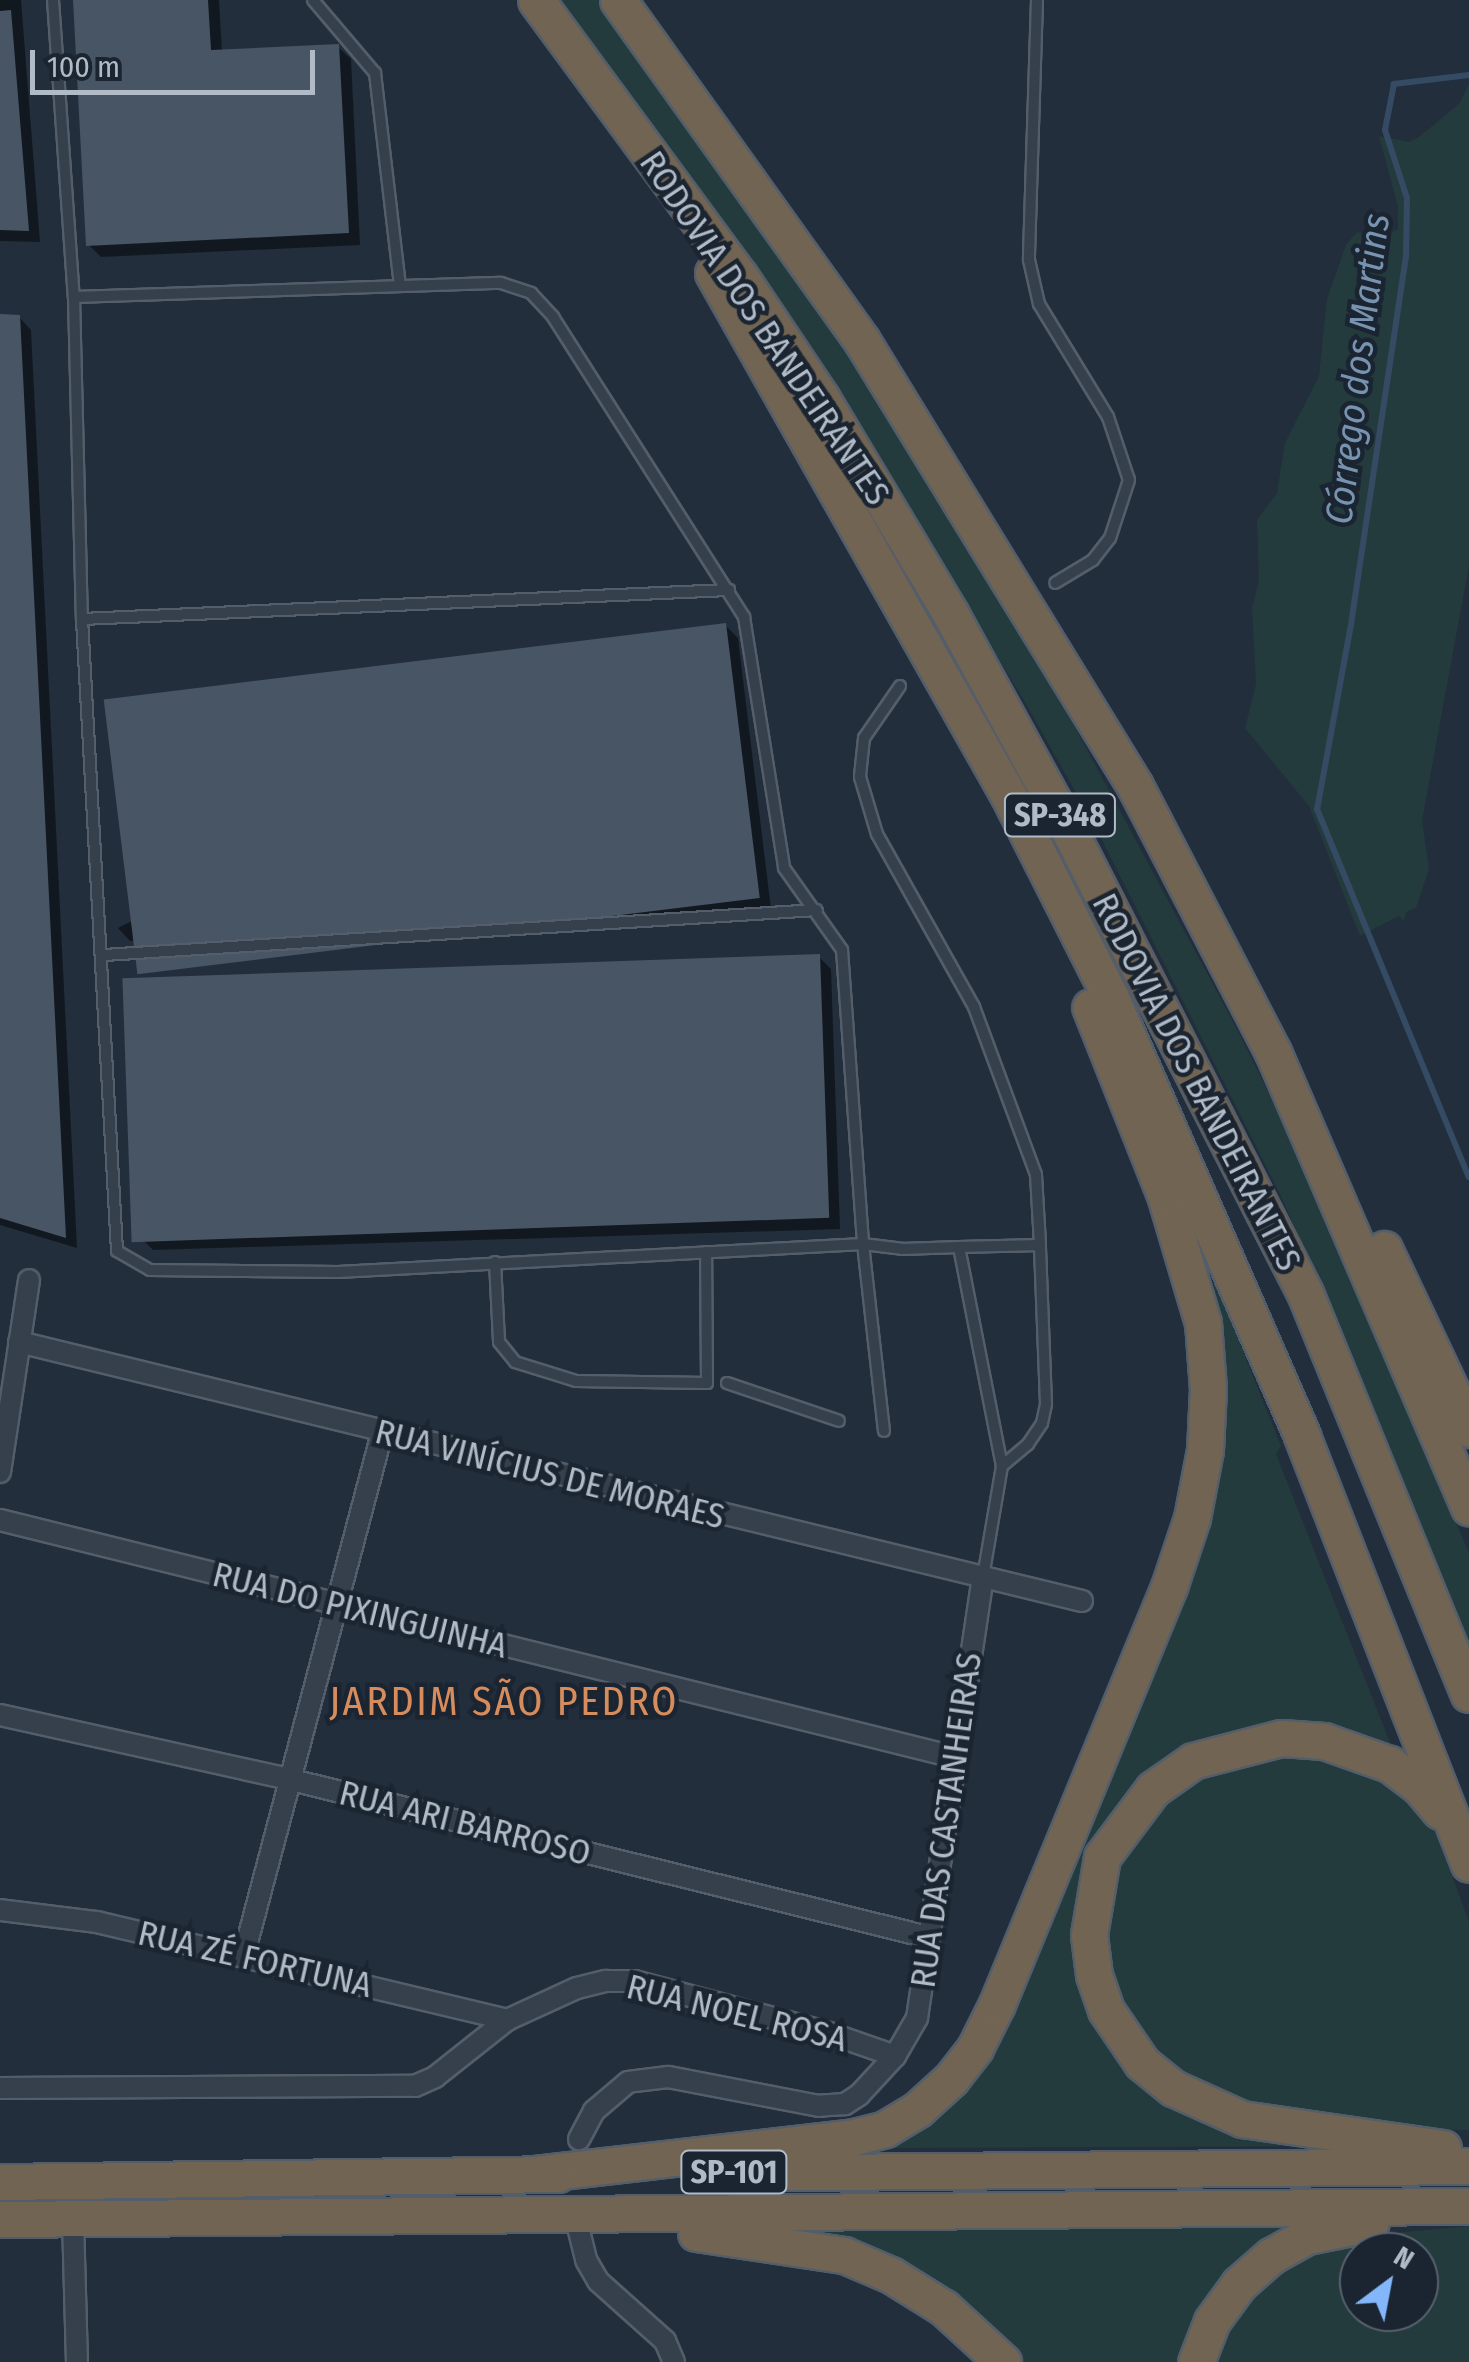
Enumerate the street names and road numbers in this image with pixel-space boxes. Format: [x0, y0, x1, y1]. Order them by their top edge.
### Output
street label: RODOVIA DOS BANDEIRANTES [631, 143, 899, 513]
road number: SP-348 [1002, 788, 1118, 842]
street label: RODOVIA DOS BANDEIRANTES [1084, 887, 1310, 1277]
street label: RUA VINÍCIUS DE MORAES [371, 1410, 729, 1538]
street label: RUA DO PIXINGUINHA [208, 1553, 512, 1667]
street label: RUA DAS CASTANHEIRAS [902, 1650, 990, 1990]
street label: RUA ARI BARROSO [335, 1772, 595, 1874]
street label: RUA ZÉ FORTUNA [134, 1912, 376, 2006]
street label: RUA NOEL ROSA [623, 1965, 851, 2061]
road number: SP-101 [679, 2145, 789, 2199]

